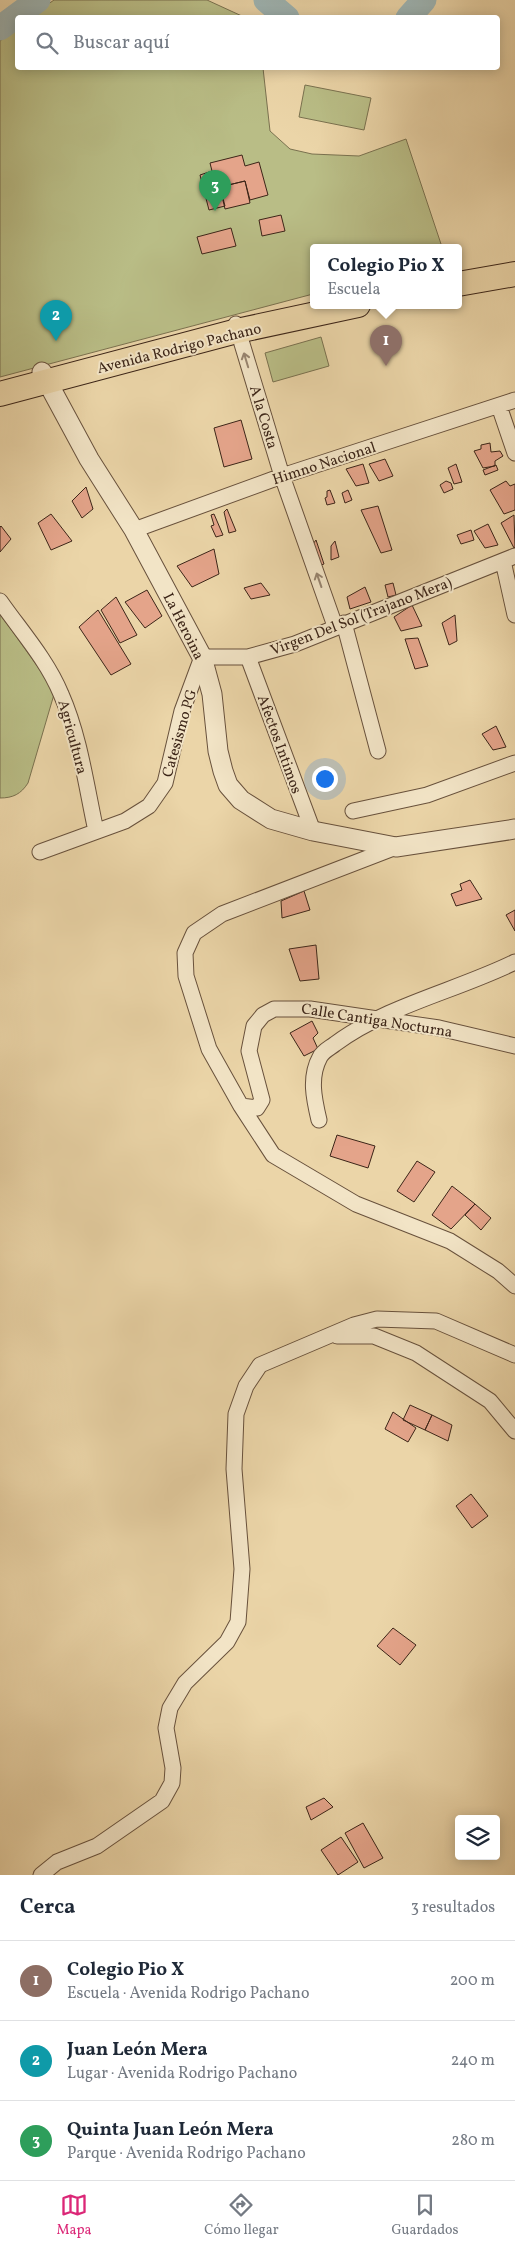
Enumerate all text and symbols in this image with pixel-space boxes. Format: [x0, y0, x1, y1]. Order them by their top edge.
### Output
search box [15, 15, 500, 70]
icon: search [33, 29, 61, 57]
text: Buscar aquí [73, 30, 170, 56]
pin: 3 [199, 170, 231, 211]
popup [310, 244, 462, 309]
text: Colegio Pio X [327, 253, 445, 279]
text: Escuela [327, 279, 380, 301]
pin: 2 [40, 300, 72, 341]
street label: Avenida Rodrigo Pachano [95, 319, 264, 380]
pin: 1 [370, 325, 402, 366]
one-way arrow [240, 352, 250, 368]
street label: A la Costa [243, 383, 282, 452]
street label: Himno Nacional [270, 438, 379, 491]
street label: Virgen Del Sol (Trajano Mera) [268, 573, 455, 662]
one-way arrow [313, 573, 323, 589]
street label: La Heroina [157, 590, 208, 664]
street label: Catesismo PG [158, 687, 203, 780]
street label: Afectos Intimos [251, 692, 306, 797]
street label: Agricultura [52, 698, 92, 777]
your location [312, 766, 338, 792]
street label: Calle Cantiga Nocturna [300, 999, 454, 1044]
map controls [455, 1815, 500, 1860]
button: layers [455, 1815, 500, 1860]
text: Cerca [20, 1893, 75, 1922]
text: 3 resultados [411, 1897, 495, 1919]
text: Colegio Pio X [67, 1957, 184, 1983]
text: 1 [33, 1970, 39, 1992]
text: 200 m [450, 1970, 495, 1992]
text: Escuela · Avenida Rodrigo Pachano [67, 1983, 309, 2005]
text: Juan León Mera [67, 2037, 208, 2063]
text: 2 [32, 2050, 40, 2072]
text: 240 m [451, 2050, 495, 2072]
text: Lugar · Avenida Rodrigo Pachano [67, 2063, 297, 2085]
text: Quinta Juan León Mera [67, 2117, 274, 2143]
text: 3 [32, 2130, 40, 2152]
text: 280 m [451, 2130, 495, 2152]
text: Parque · Avenida Rodrigo Pachano [67, 2143, 306, 2165]
tab: Mapa [56, 2191, 91, 2240]
tab: Cómo llegar [204, 2191, 279, 2240]
tab: Guardados [391, 2191, 459, 2240]

